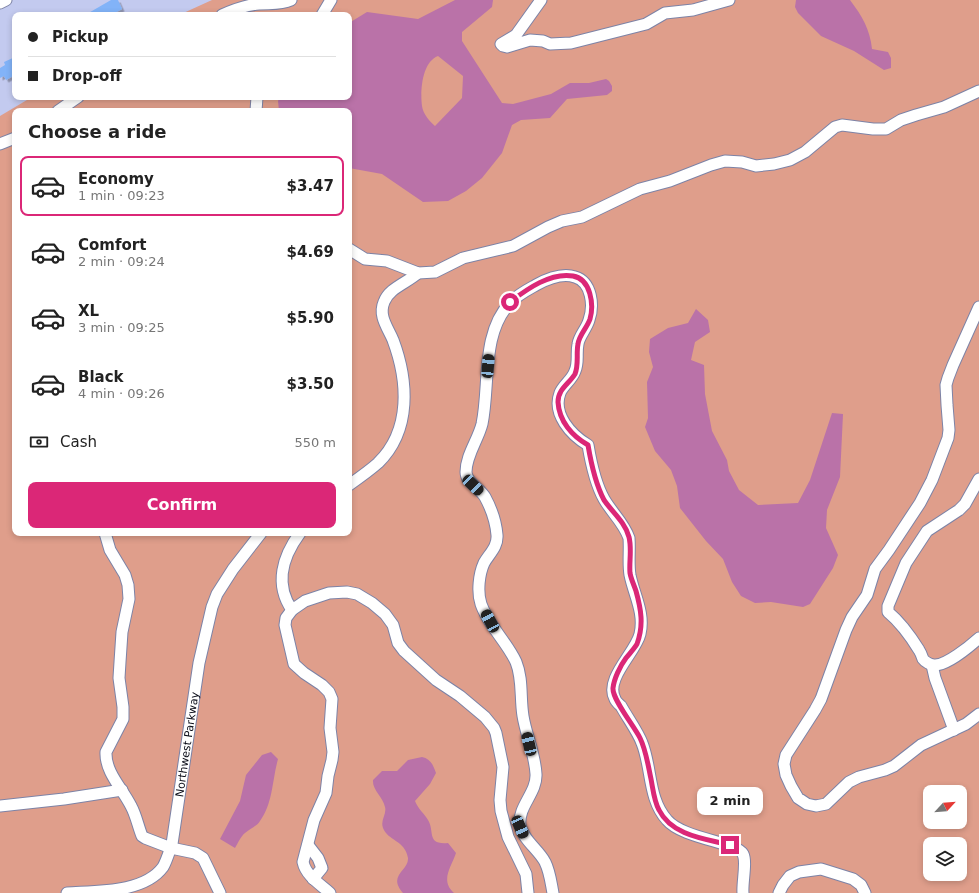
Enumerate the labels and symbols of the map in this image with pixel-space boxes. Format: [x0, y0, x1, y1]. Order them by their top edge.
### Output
route start [501, 293, 519, 311]
car [481, 354, 495, 378]
car [460, 472, 486, 498]
car [479, 608, 501, 634]
street label: Northwest Parkway [173, 690, 202, 798]
car [520, 731, 538, 757]
north arrow [923, 785, 967, 829]
callout: 2 min [697, 787, 763, 815]
car [510, 814, 530, 840]
route end [721, 836, 739, 854]

